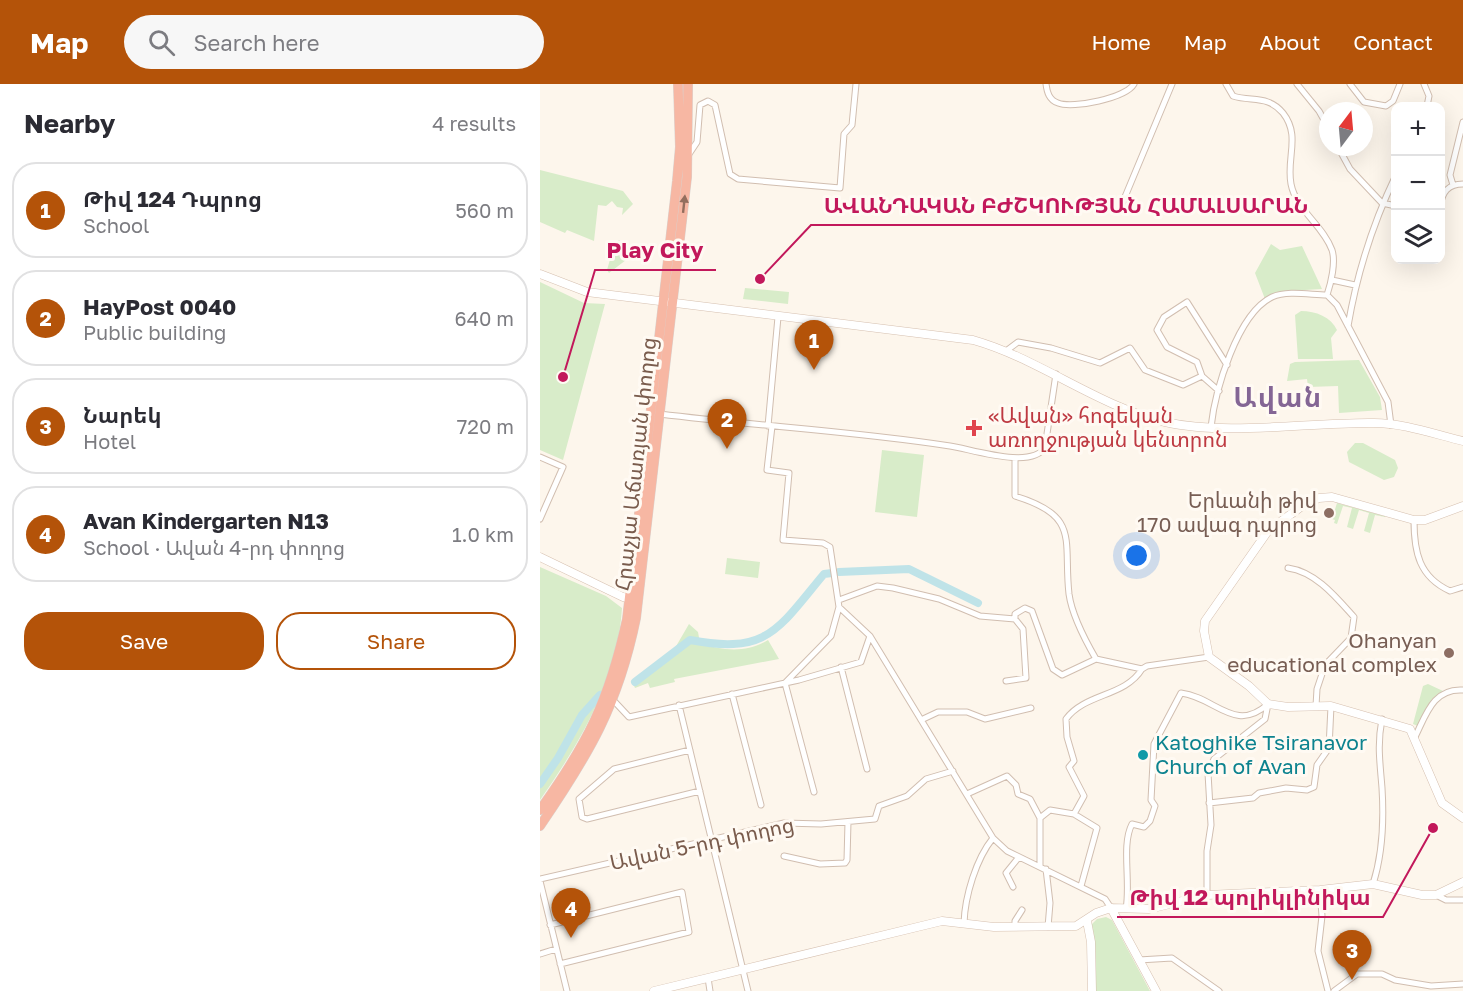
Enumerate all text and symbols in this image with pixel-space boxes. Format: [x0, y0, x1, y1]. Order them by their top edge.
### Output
search box [124, 15, 544, 69]
text: Map [30, 26, 88, 59]
icon: search [145, 26, 178, 59]
text: Search here [193, 29, 319, 56]
text: Home [1091, 29, 1151, 55]
text: Map [1184, 29, 1227, 55]
text: About [1260, 29, 1320, 55]
text: Contact [1353, 29, 1433, 55]
north arrow [1319, 102, 1373, 156]
map controls [1391, 102, 1445, 264]
button: + [1391, 102, 1445, 156]
text: Nearby [24, 108, 115, 139]
text: 4 results [432, 111, 516, 135]
button: − [1391, 156, 1445, 210]
text: Թիվ 124 Դպրոց [83, 185, 262, 212]
callout: ԱՎԱՆԴԱԿԱՆ ԲԺՇԿՈՒԹՅԱՆ ՀԱՄԱԼՍԱՐԱՆ [811, 185, 1320, 225]
text: ԱՎԱՆԴԱԿԱՆ ԲԺՇԿՈՒԹՅԱՆ ՀԱՄԱԼՍԱՐԱՆ [824, 191, 1308, 218]
one-way arrow [679, 194, 689, 213]
text: 1 [40, 198, 51, 222]
text: 560 m [455, 198, 514, 222]
button: layers [1391, 210, 1445, 264]
text: School [83, 213, 149, 237]
callout: Play City [595, 230, 716, 270]
text: Play City [606, 236, 704, 263]
text: HayPost 0040 [83, 293, 236, 320]
text: 2 [39, 306, 52, 330]
text: 640 m [455, 306, 514, 330]
text: Public building [83, 320, 226, 344]
pin: 1 [794, 320, 834, 370]
street label: Հրաչյա Աճառյան փողոց [609, 336, 661, 592]
district label: Ավան [1233, 381, 1323, 414]
pin: 2 [708, 400, 747, 449]
text: Նարեկ [83, 401, 162, 428]
place label: «Ավան» հոգեկան առողջության կենտրոն [988, 402, 1228, 452]
text: 3 [39, 414, 52, 438]
text: 720 m [457, 414, 514, 438]
marker: «Ավան» հոգեկան առողջության կենտրոն [965, 419, 983, 437]
text: Hotel [83, 429, 136, 453]
place label: Երևանի թիվ 170 ավագ դպրոց [1137, 487, 1317, 537]
marker: Երևանի թիվ 170 ավագ դպրոց [1322, 506, 1336, 520]
text: Avan Kindergarten N13 [83, 507, 329, 534]
text: 4 [39, 522, 52, 546]
text: 1.0 km [452, 522, 514, 546]
text: School · Ավան 4-րդ փողոց [83, 535, 345, 559]
your location [1122, 541, 1151, 570]
button: Save [24, 612, 264, 670]
button: Share [276, 612, 516, 670]
place label: Ohanyan educational complex [1227, 627, 1437, 677]
marker: Ohanyan educational complex [1442, 646, 1456, 660]
place label: Katoghike Tsiranavor Church of Avan [1155, 729, 1367, 779]
marker: Katoghike Tsiranavor Church of Avan [1136, 748, 1150, 762]
street label: Ավան 5-րդ փողոց [607, 811, 796, 875]
callout: Թիվ 12 պոլիկլինիկա [1117, 877, 1383, 917]
text: Թիվ 12 պոլիկլինիկա [1129, 883, 1371, 910]
pin: 4 [552, 888, 591, 938]
pin: 3 [1332, 930, 1372, 980]

